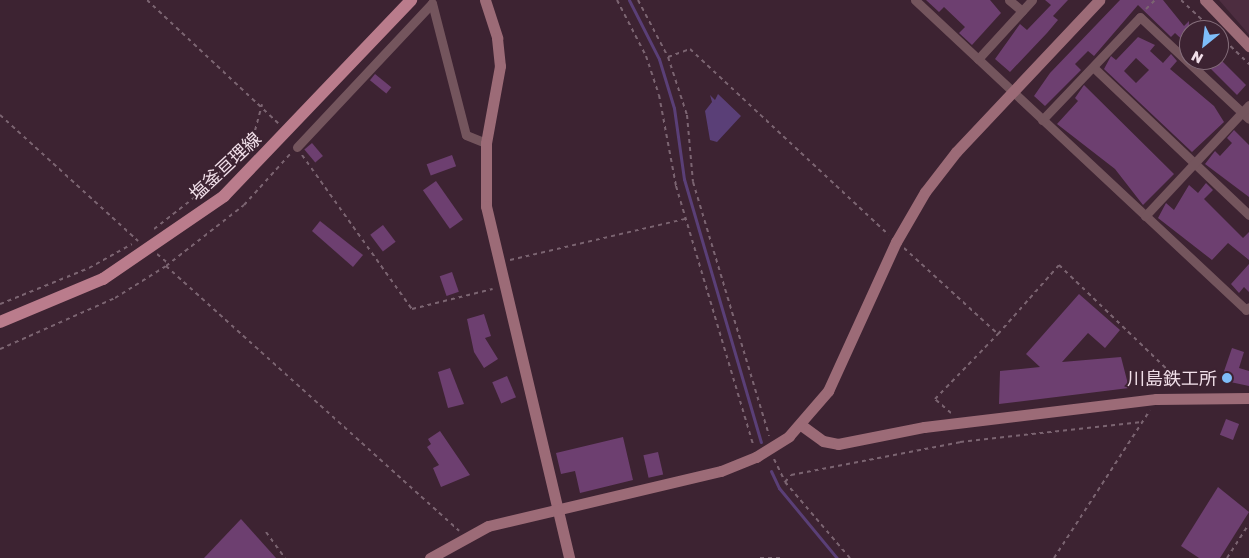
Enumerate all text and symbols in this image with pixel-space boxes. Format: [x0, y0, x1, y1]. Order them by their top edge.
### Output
north arrow [1179, 20, 1229, 70]
text: N [1188, 48, 1206, 68]
street label: 塩釜亘理線 [185, 127, 265, 205]
place label: 川島鉄工所 [1127, 367, 1217, 389]
marker: 川島鉄工所 [1221, 372, 1233, 384]

